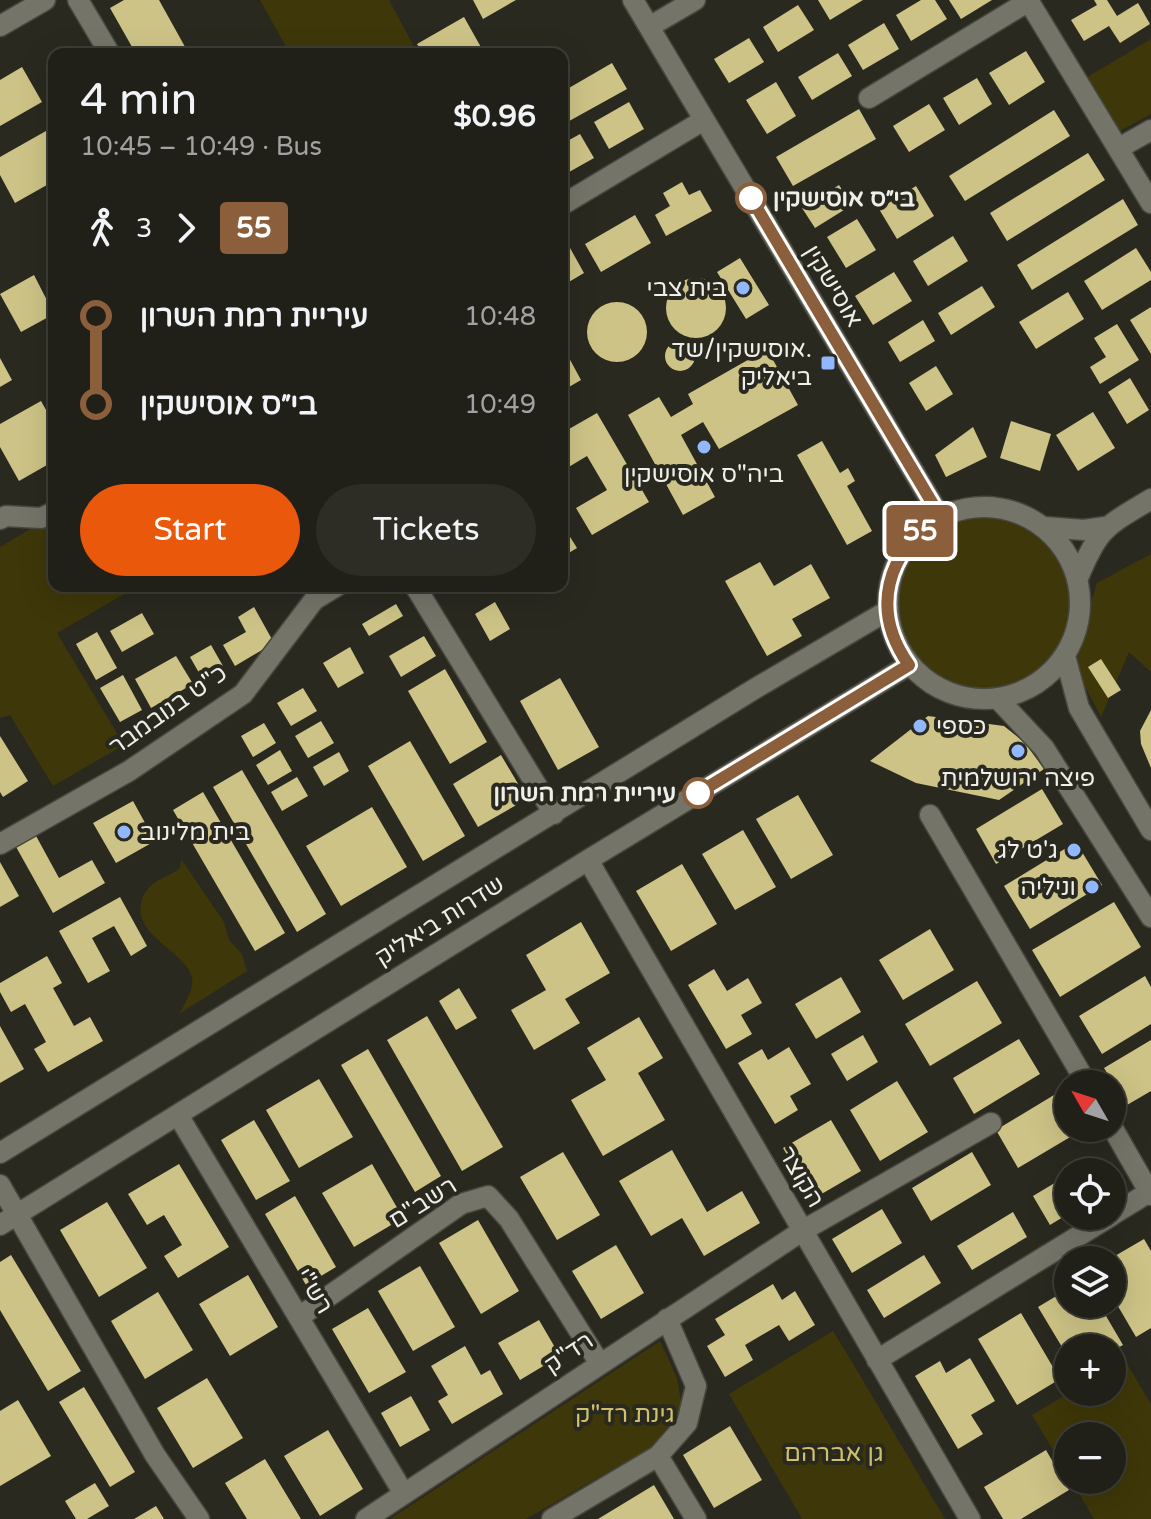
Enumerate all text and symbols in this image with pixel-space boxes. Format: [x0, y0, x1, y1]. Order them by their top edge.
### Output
text: 4 min [80, 74, 197, 127]
text: $0.96 [453, 98, 536, 135]
text: 10:45 – 10:49 · Bus [80, 131, 322, 162]
marker: בי״ס אוסישקין [736, 183, 766, 213]
place label: בי״ס אוסישקין [773, 184, 916, 213]
icon: walk [80, 206, 124, 250]
icon: forward [164, 206, 208, 250]
text: 55 [236, 211, 272, 245]
text: 3 [136, 213, 152, 244]
street label: אוסישקין [797, 240, 869, 332]
place label: בית צבי [647, 274, 727, 303]
marker: בית צבי [734, 279, 752, 297]
text: עיריית רמת השרון [140, 298, 368, 335]
text: 10:48 [464, 301, 536, 332]
place label: אוסישקין/שד. ביאליק [672, 335, 812, 392]
marker: אוסישקין/שד. ביאליק [819, 354, 837, 372]
text: בי״ס אוסישקין [140, 386, 317, 423]
text: 10:49 [464, 389, 536, 420]
marker: ביה"ס אוסישקין [695, 438, 713, 456]
place label: ביה"ס אוסישקין [624, 460, 784, 489]
button: Start [80, 484, 300, 576]
button: Tickets [316, 484, 536, 576]
line badge: 55 [884, 505, 956, 557]
text: 55 [902, 514, 938, 548]
street label: כ"ט בנובמבר [103, 659, 233, 761]
place label: כספי [936, 712, 986, 741]
marker: כספי [911, 717, 929, 735]
marker: פיצה ירושלמית [1009, 742, 1027, 760]
place label: פיצה ירושלמית [941, 764, 1095, 793]
marker: עיריית רמת השרון [683, 778, 713, 808]
place label: עיריית רמת השרון [493, 779, 676, 808]
place label: בית מלינוב [140, 818, 250, 847]
marker: בית מלינוב [115, 823, 133, 841]
place label: ג'ט לג [997, 836, 1058, 865]
marker: ג'ט לג [1065, 841, 1083, 859]
street label: שדרות ביאליק [370, 870, 510, 972]
place label: וניליה [1020, 873, 1076, 902]
marker: וניליה [1083, 878, 1101, 896]
north arrow [1054, 1070, 1126, 1142]
map controls [1054, 1070, 1126, 1494]
street label: הקוצר [772, 1141, 830, 1213]
button: locate [1054, 1158, 1126, 1230]
street label: רשב"ם [384, 1171, 462, 1235]
button: layers [1054, 1246, 1126, 1318]
street label: רש"י [289, 1263, 339, 1319]
street label: רד"ק [539, 1326, 599, 1380]
button: + [1054, 1334, 1126, 1406]
park label: גינת רד"ק [575, 1400, 675, 1429]
button: − [1054, 1422, 1126, 1494]
park label: גן אברהם [784, 1439, 884, 1468]

